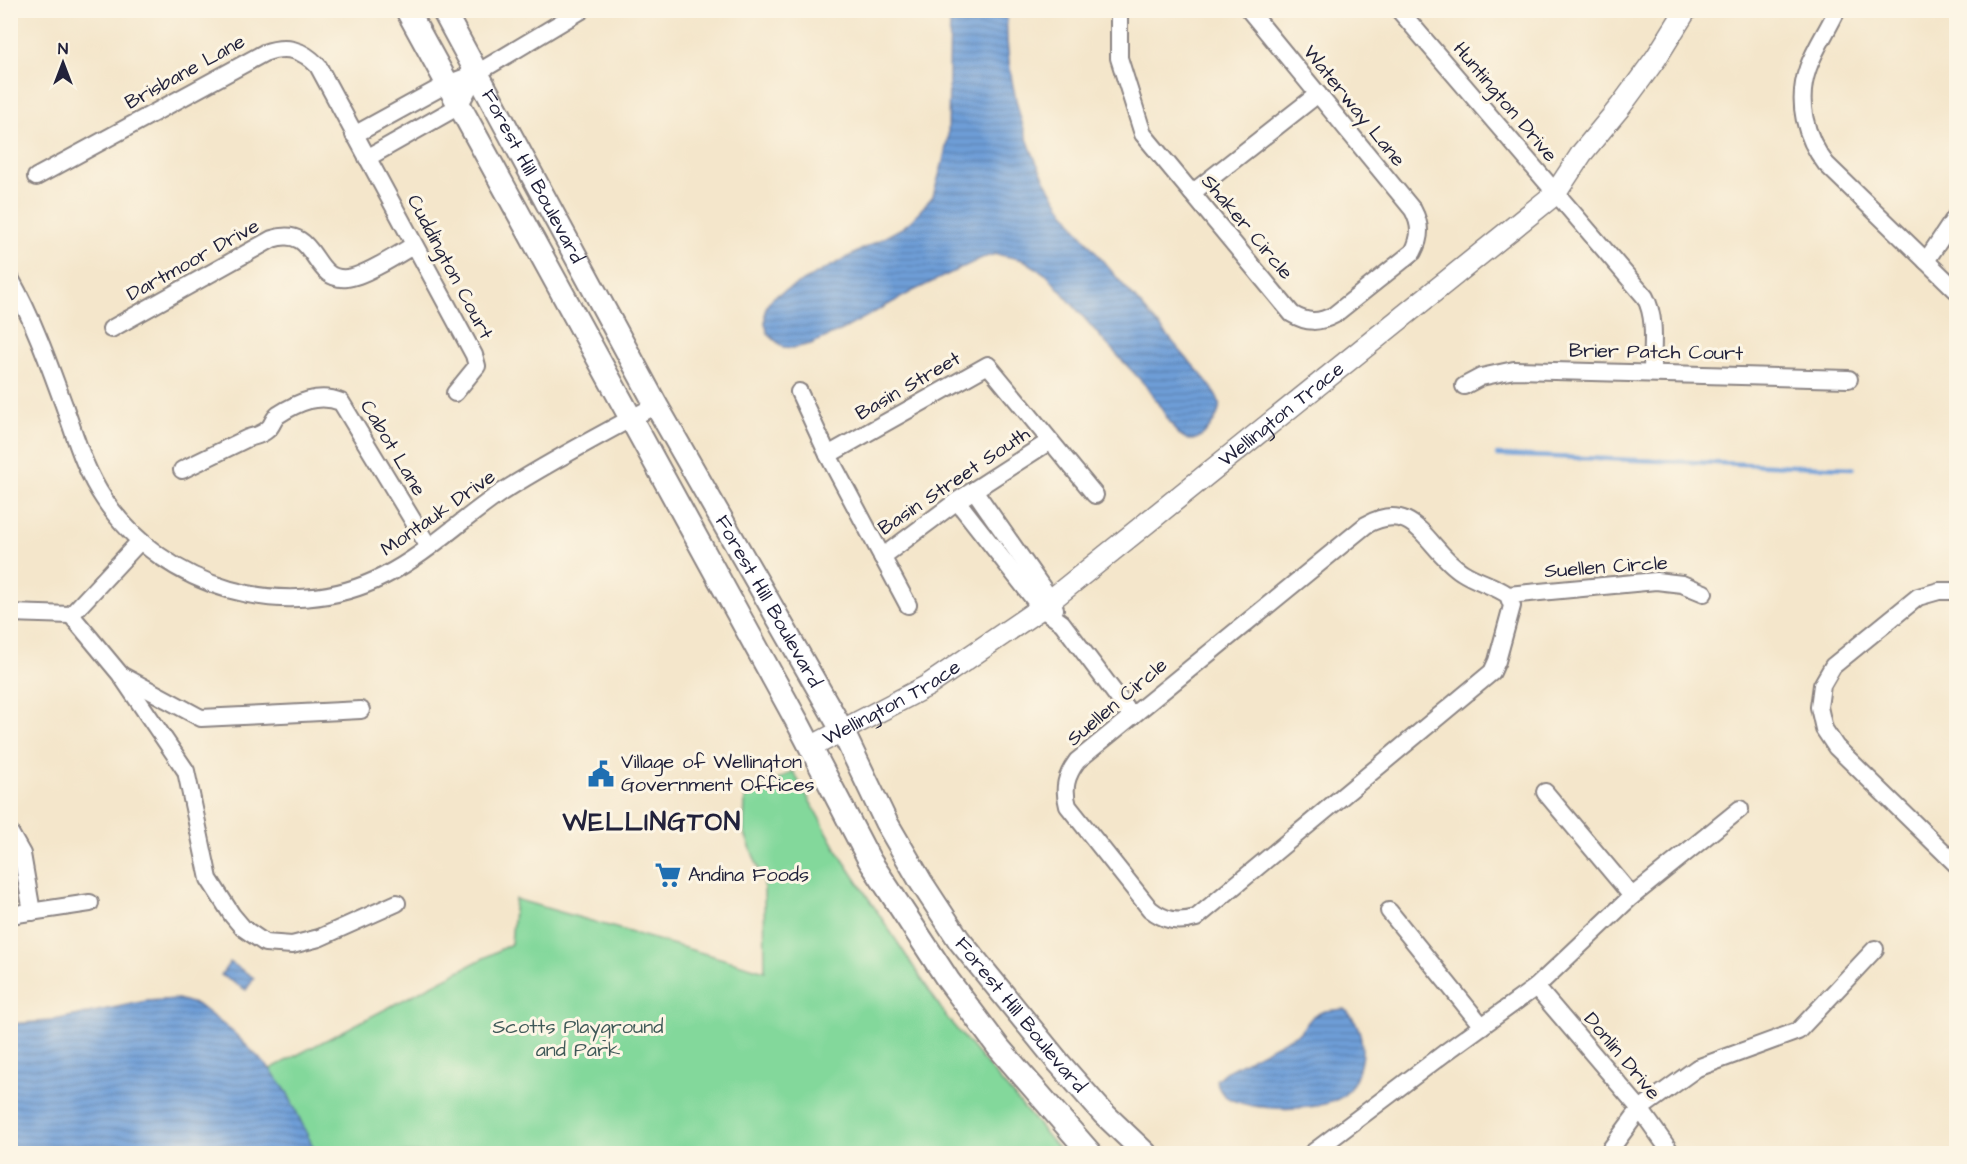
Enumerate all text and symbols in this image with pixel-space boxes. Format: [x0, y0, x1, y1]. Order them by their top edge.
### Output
street label: Brisbane Lane [120, 27, 250, 117]
north arrow [33, 33, 93, 93]
street label: Huntington Drive [1446, 36, 1564, 169]
text: N [58, 38, 68, 60]
street label: Waterway Lane [1295, 39, 1412, 174]
street label: Forest Hill Boulevard [474, 84, 591, 268]
street label: Shaker Circle [1195, 168, 1300, 286]
street label: Cuddington Court [399, 190, 500, 345]
street label: Dartmoor Drive [122, 212, 264, 308]
street label: Brier Patch Court [1569, 336, 1743, 368]
street label: Basin Street [850, 345, 966, 427]
street label: Wellington Trace [1213, 355, 1350, 473]
street label: Cabot Lane [353, 395, 433, 502]
street label: Basin Street South [873, 420, 1035, 542]
street label: Montauk Drive [375, 463, 501, 563]
street label: Forest Hill Boulevard [708, 510, 829, 693]
street label: Suellen Circle [1543, 549, 1669, 585]
street label: Suellen Circle [1061, 651, 1174, 753]
street label: Wellington Trace [818, 653, 966, 752]
place label: Village of Wellington Government Offices [621, 748, 815, 799]
public building icon: Village of Wellington Government Offices [586, 759, 616, 789]
district label: WELLINGTON [562, 804, 742, 840]
supermarket icon: Andina Foods [653, 860, 683, 890]
place label: Andina Foods [688, 861, 809, 889]
street label: Forest Hill Boulevard [948, 931, 1093, 1099]
street label: Donlin Drive [1577, 1006, 1667, 1106]
park label: Scotts Playground and Park [492, 1013, 664, 1064]

